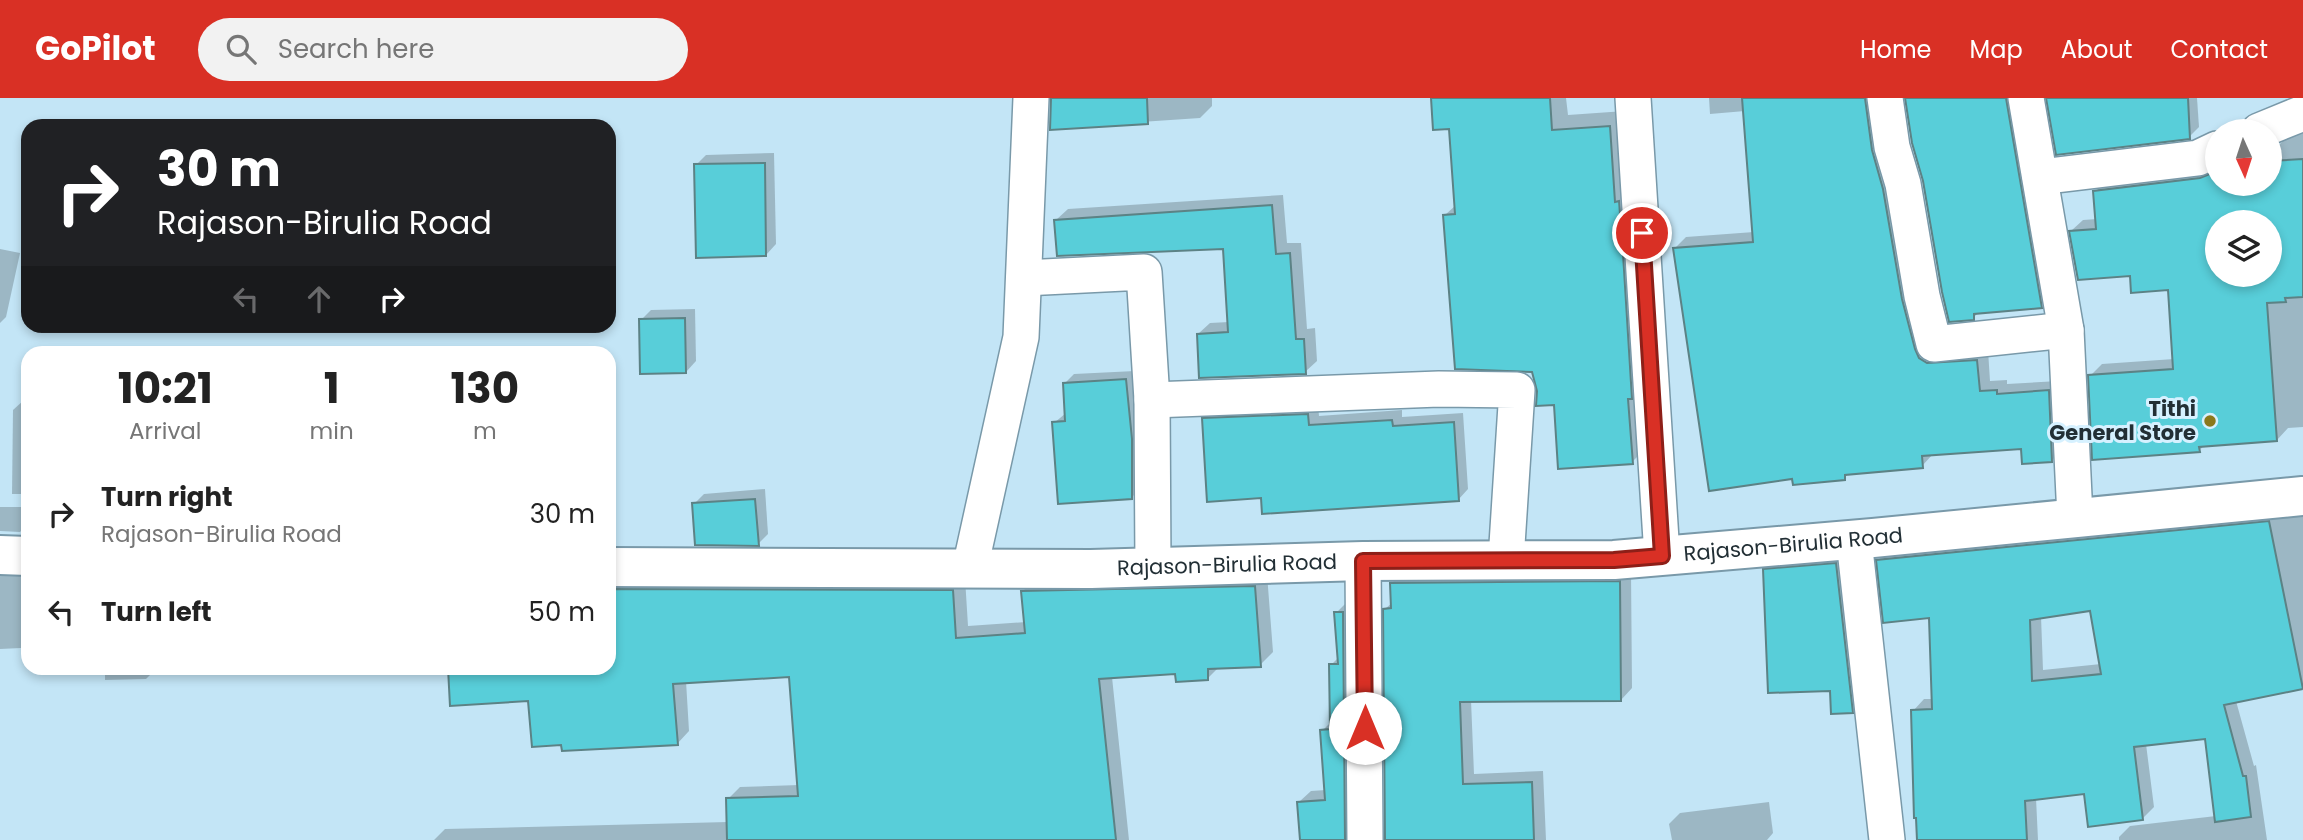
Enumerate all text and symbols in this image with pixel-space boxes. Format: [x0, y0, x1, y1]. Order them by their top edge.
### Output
search box [198, 18, 688, 81]
text: GoPilot [35, 25, 156, 72]
icon: search [222, 30, 260, 68]
text: Search here [278, 31, 434, 67]
text: Home [1860, 33, 1932, 66]
text: Map [1970, 33, 2023, 66]
text: About [2061, 33, 2132, 66]
text: Contact [2170, 33, 2268, 66]
north arrow [2205, 119, 2282, 196]
map controls [2205, 119, 2282, 287]
text: 30 m [157, 135, 281, 203]
icon: right [42, 147, 133, 238]
text: Rajason-Birulia Road [157, 200, 492, 245]
pin [1612, 203, 1672, 263]
button: layers [2205, 210, 2282, 287]
icon: arrive [1623, 214, 1661, 252]
icon: left [227, 280, 265, 318]
icon: ahead [300, 280, 338, 318]
icon: right [373, 280, 411, 318]
text: 10:21 [118, 359, 213, 418]
text: 1 [324, 359, 340, 418]
text: 130 [451, 359, 519, 418]
place label: Tithi General Store [2049, 394, 2196, 447]
marker: Tithi General Store [2202, 413, 2218, 429]
text: Arrival [129, 415, 202, 447]
text: min [310, 415, 354, 447]
text: m [473, 415, 497, 447]
text: Turn right [101, 479, 233, 515]
icon: right [42, 495, 80, 533]
text: 30 m [530, 496, 595, 532]
text: Rajason-Birulia Road [101, 518, 342, 550]
street label: Rajason-Birulia Road [1682, 520, 1904, 568]
street label: Rajason-Birulia Road [1117, 547, 1337, 582]
icon: left [42, 593, 80, 631]
text: Turn left [101, 594, 212, 630]
text: 50 m [529, 594, 595, 630]
position arrow [1328, 691, 1402, 765]

